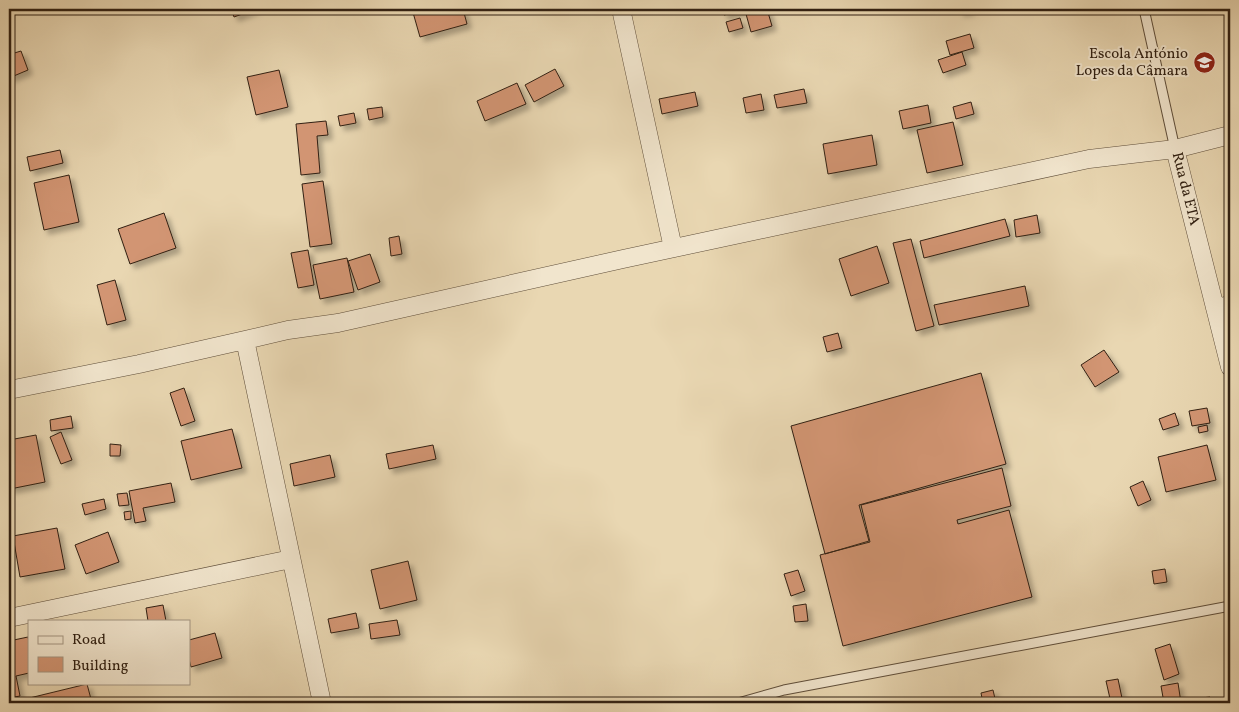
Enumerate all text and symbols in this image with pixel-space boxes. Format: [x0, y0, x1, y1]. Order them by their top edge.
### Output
place label: Escola António Lopes da Câmara [1076, 44, 1188, 82]
school or university icon: Escola António Lopes da Câmara [1192, 51, 1216, 75]
street label: Rua da ETA [1166, 150, 1204, 228]
legend [28, 620, 190, 684]
text: Road [72, 630, 106, 651]
text: Building [72, 656, 129, 677]

